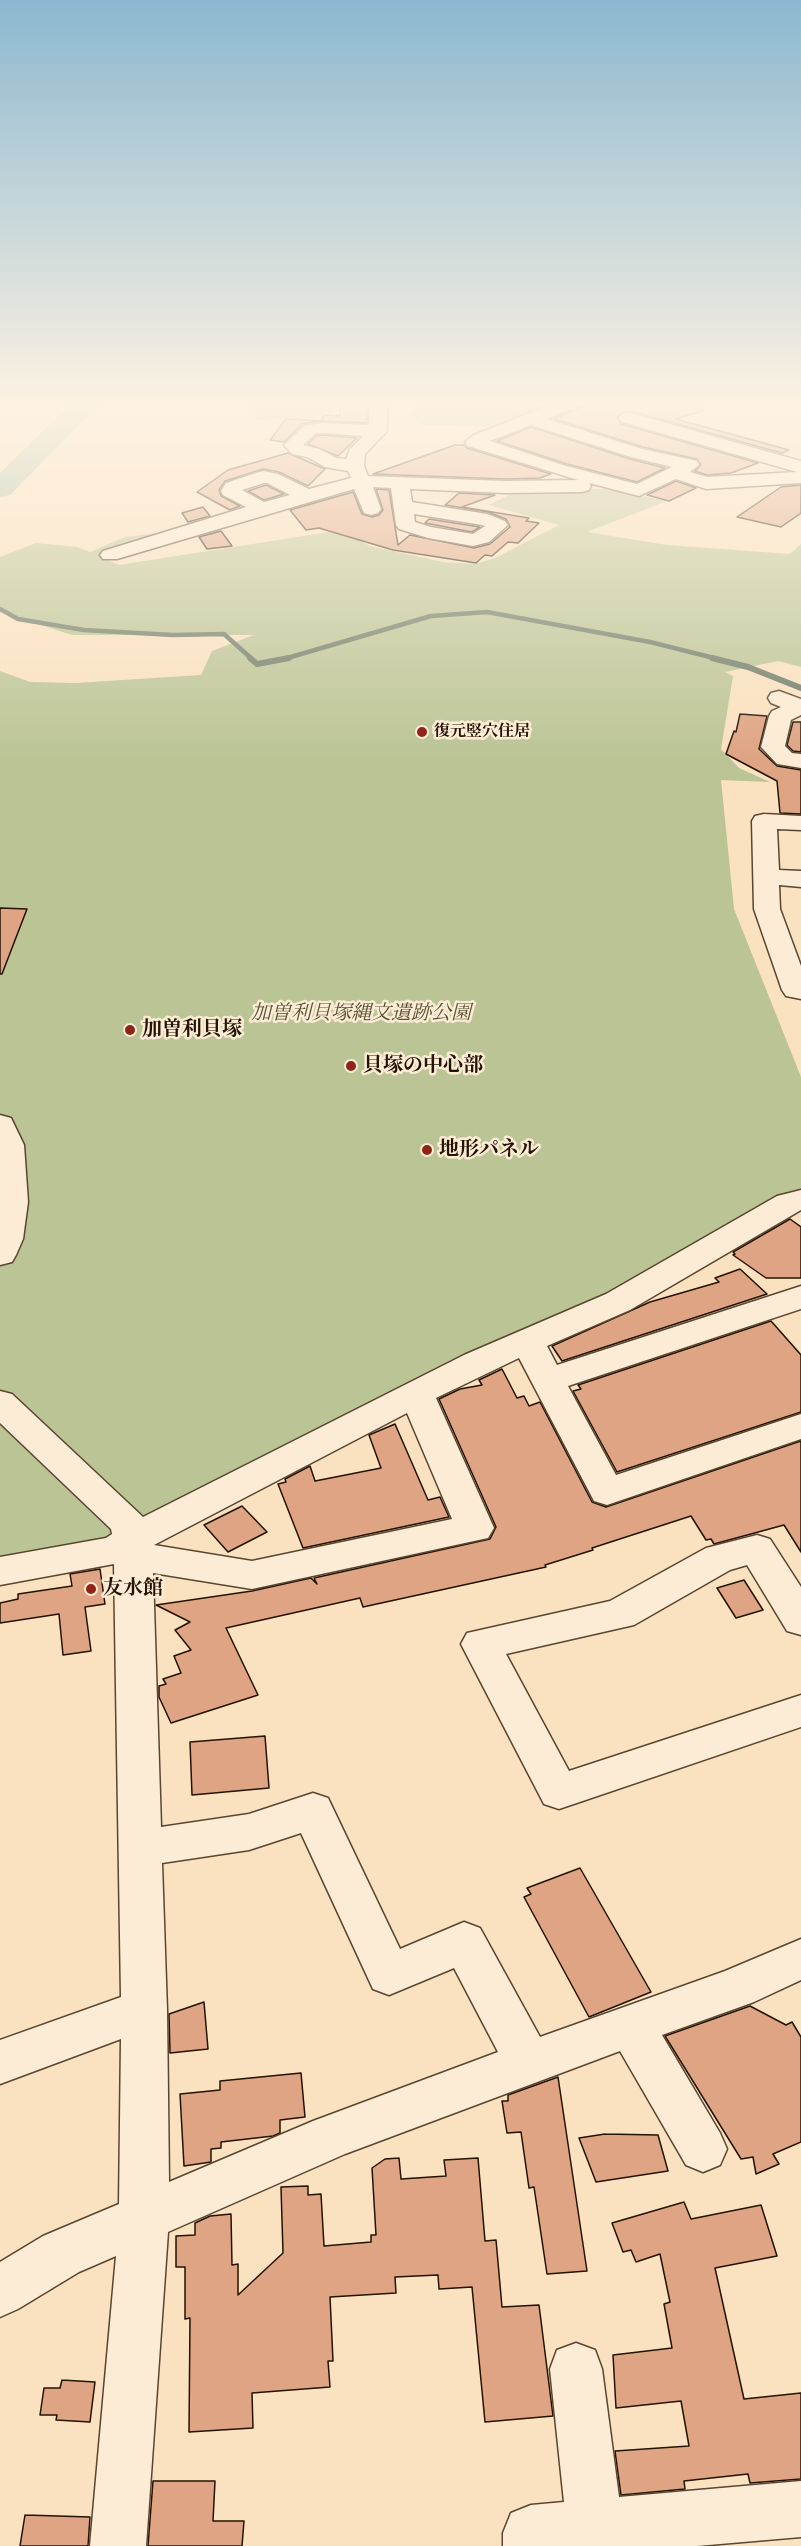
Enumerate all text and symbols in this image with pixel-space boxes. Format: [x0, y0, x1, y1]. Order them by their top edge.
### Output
place label: 復元竪穴住居 [434, 722, 530, 742]
marker: 復元竪穴住居 [415, 725, 429, 739]
park label: 加曽利貝塚縄文遺跡公園 [251, 1002, 471, 1026]
place label: 加曽利貝塚 [142, 1018, 242, 1042]
marker: 加曽利貝塚 [123, 1023, 137, 1037]
place label: 貝塚の中心部 [363, 1054, 483, 1078]
marker: 貝塚の中心部 [344, 1059, 358, 1073]
place label: 地形パネル [439, 1138, 539, 1162]
marker: 地形パネル [420, 1143, 434, 1157]
place label: 友水館 [103, 1577, 163, 1601]
marker: 友水館 [84, 1582, 98, 1596]

